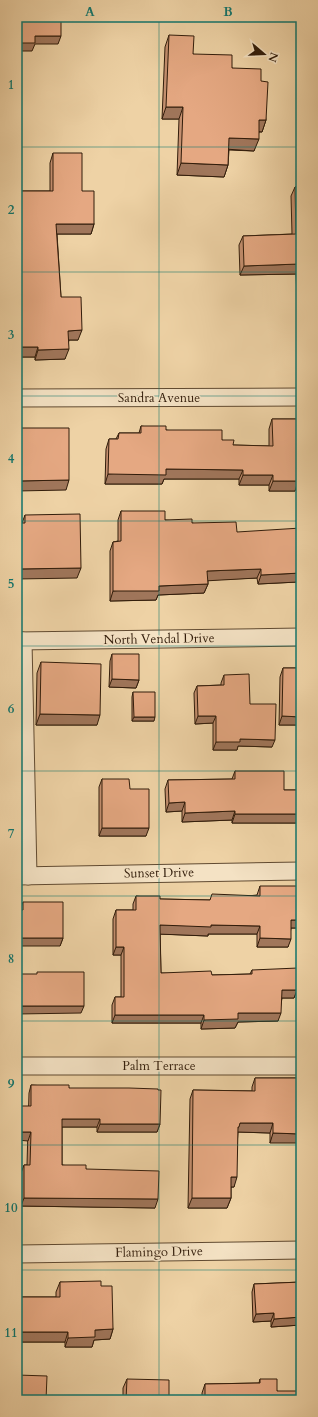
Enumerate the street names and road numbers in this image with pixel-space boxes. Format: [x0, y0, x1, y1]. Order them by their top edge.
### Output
street label: Sandra Avenue [118, 389, 200, 407]
street label: North Vendal Drive [103, 629, 215, 649]
street label: Sunset Drive [124, 863, 194, 883]
street label: Palm Terrace [122, 1057, 196, 1075]
street label: Flamingo Drive [115, 1242, 203, 1262]

